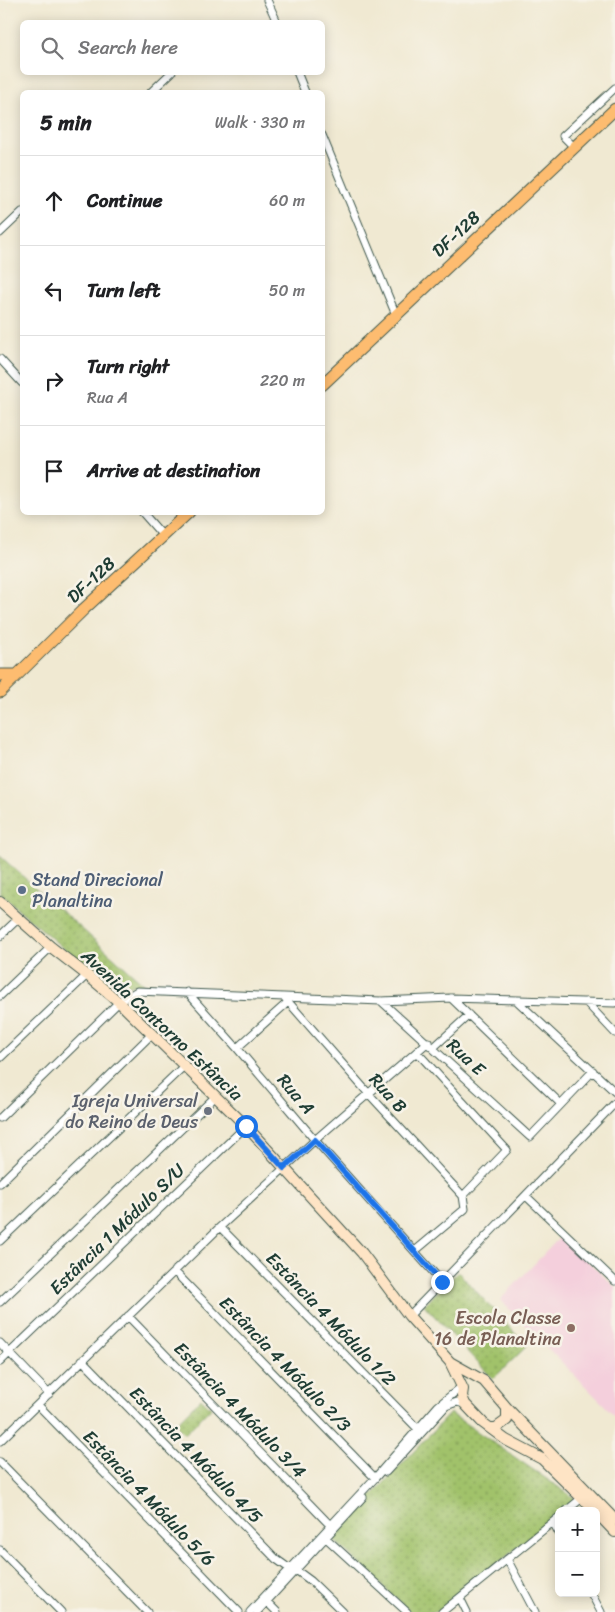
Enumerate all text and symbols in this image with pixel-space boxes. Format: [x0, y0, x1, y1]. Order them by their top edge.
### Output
search box [20, 20, 325, 75]
text: Search here [78, 31, 178, 64]
icon: search [38, 34, 66, 62]
text: 5 min [40, 104, 92, 142]
text: Walk · 330 m [215, 108, 305, 137]
text: Continue [87, 184, 163, 217]
text: 60 m [269, 186, 305, 215]
icon: ahead [40, 187, 68, 215]
street label: DF-128 [424, 202, 488, 265]
text: Turn left [87, 274, 160, 307]
text: 50 m [269, 276, 305, 305]
icon: left [40, 277, 68, 305]
text: Turn right [87, 350, 169, 383]
text: 220 m [260, 366, 305, 395]
icon: right [40, 367, 68, 395]
text: Rua A [87, 383, 128, 412]
text: Arrive at destination [87, 454, 260, 487]
icon: arrive [40, 457, 68, 485]
street label: DF-128 [59, 548, 123, 611]
place label: Stand Direcional Planaltina [32, 864, 164, 917]
marker: Stand Direcional Planaltina [16, 884, 28, 896]
street label: Avenida Contorno Estância [73, 940, 251, 1110]
street label: Rua E [439, 1030, 494, 1084]
street label: Rua B [361, 1065, 415, 1121]
street label: Rua A [269, 1066, 323, 1122]
place label: Igreja Universal do Reino de Deus [65, 1085, 199, 1138]
marker: Igreja Universal do Reino de Deus [202, 1105, 214, 1117]
route start [235, 1115, 258, 1138]
street label: Estância 1 Módulo S/U [41, 1155, 193, 1303]
street label: Estância 4 Módulo 1/2 [258, 1244, 404, 1394]
route end [431, 1271, 454, 1294]
street label: Estância 4 Módulo 2/3 [211, 1288, 359, 1440]
place label: Escola Classe 16 de Planaltina [434, 1302, 562, 1355]
marker: Escola Classe 16 de Planaltina [565, 1322, 577, 1334]
street label: Estância 4 Módulo 3/4 [166, 1334, 314, 1486]
street label: Estância 4 Módulo 4/5 [121, 1379, 271, 1531]
street label: Estância 4 Módulo 5/6 [75, 1422, 223, 1574]
map controls [555, 1507, 600, 1597]
button: + [555, 1507, 600, 1552]
button: − [555, 1552, 600, 1597]

